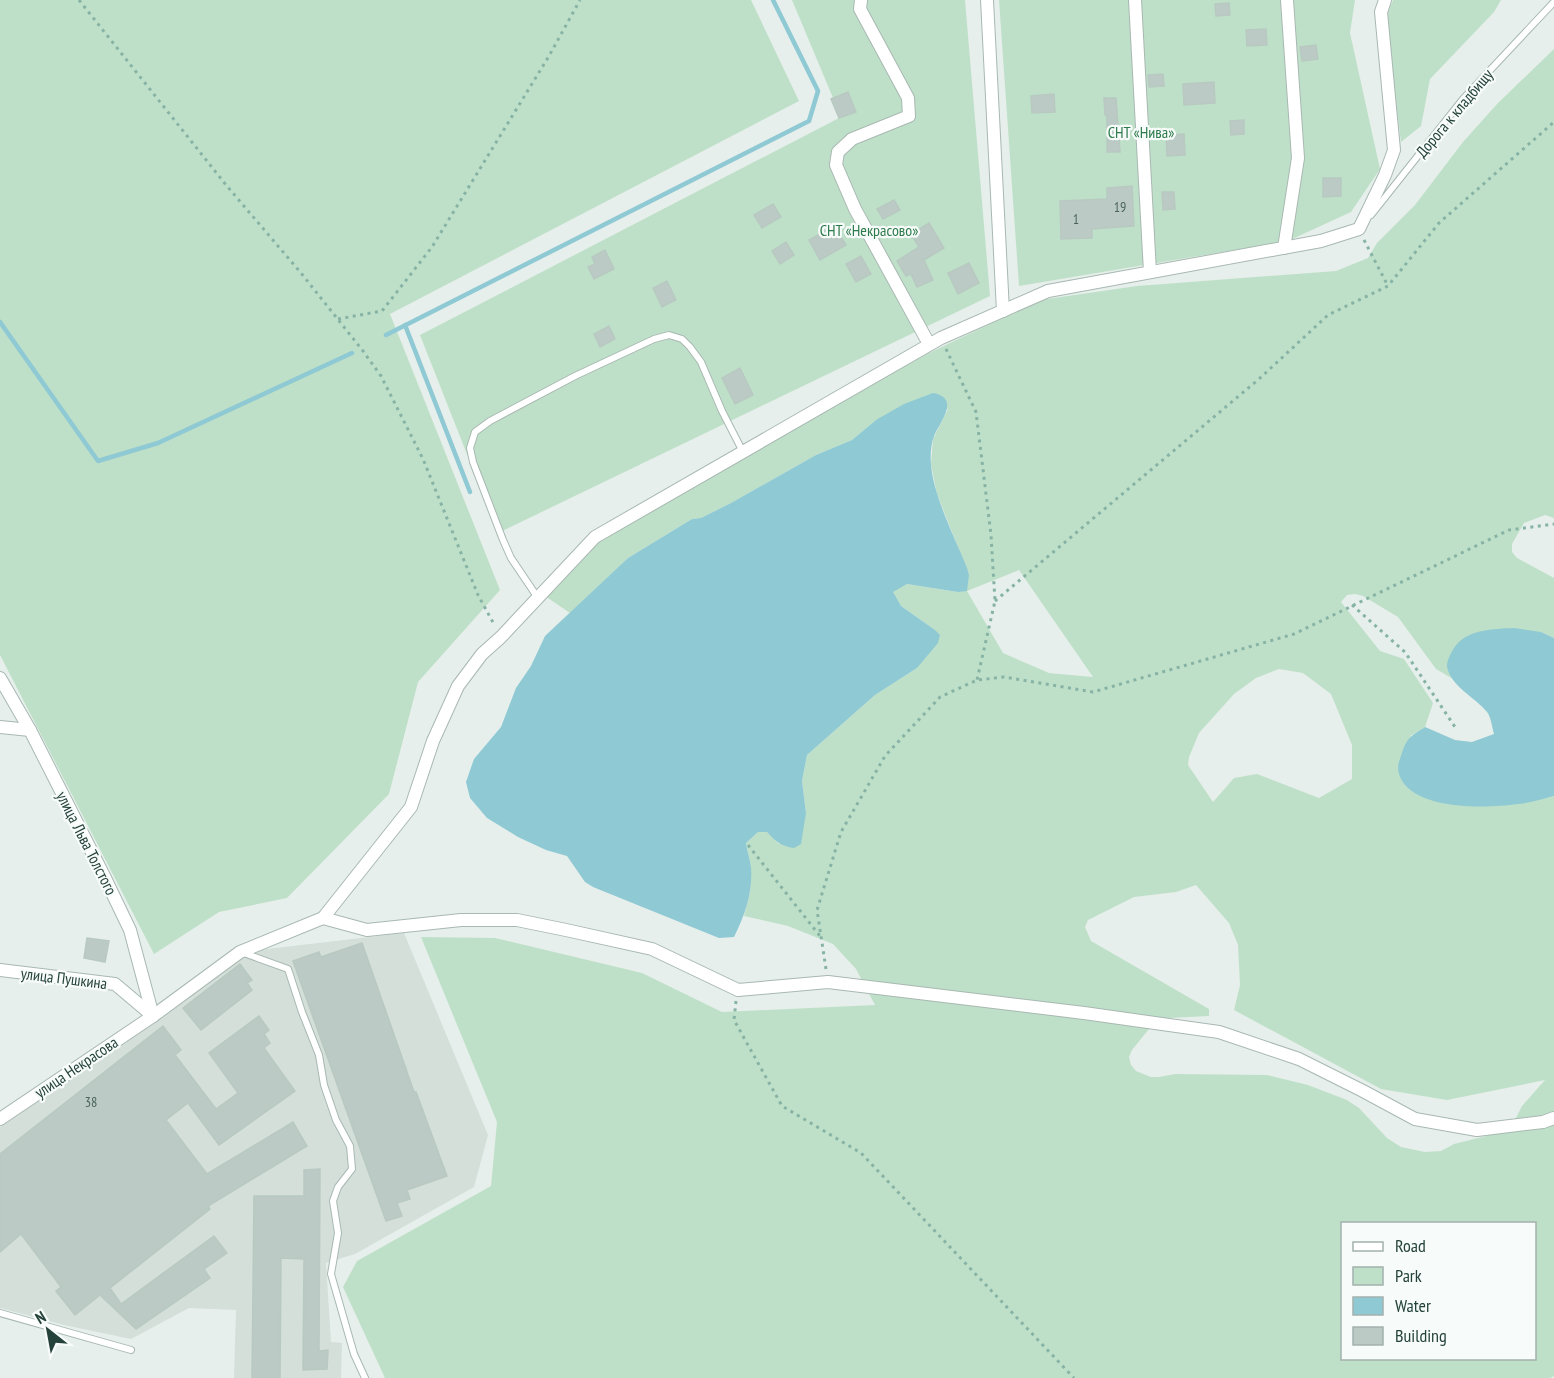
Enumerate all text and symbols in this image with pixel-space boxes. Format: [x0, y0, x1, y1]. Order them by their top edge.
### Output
street label: Дорога к кладбищу [1411, 65, 1497, 161]
park label: СНТ «Нива» [1108, 122, 1174, 142]
house number: 19 [1114, 198, 1126, 216]
house number: 1 [1073, 210, 1079, 228]
park label: СНТ «Некрасово» [820, 220, 918, 240]
street label: улица Льва Толстого [52, 788, 122, 898]
street label: улица Пушкина [20, 963, 108, 993]
street label: улица Некрасова [31, 1032, 121, 1102]
house number: 38 [85, 1093, 97, 1111]
legend [1341, 1222, 1536, 1360]
text: Road [1395, 1234, 1426, 1257]
text: Park [1395, 1264, 1422, 1287]
text: Water [1395, 1294, 1431, 1317]
north arrow [18, 1300, 78, 1360]
text: N [31, 1306, 49, 1328]
text: Building [1395, 1324, 1447, 1347]

